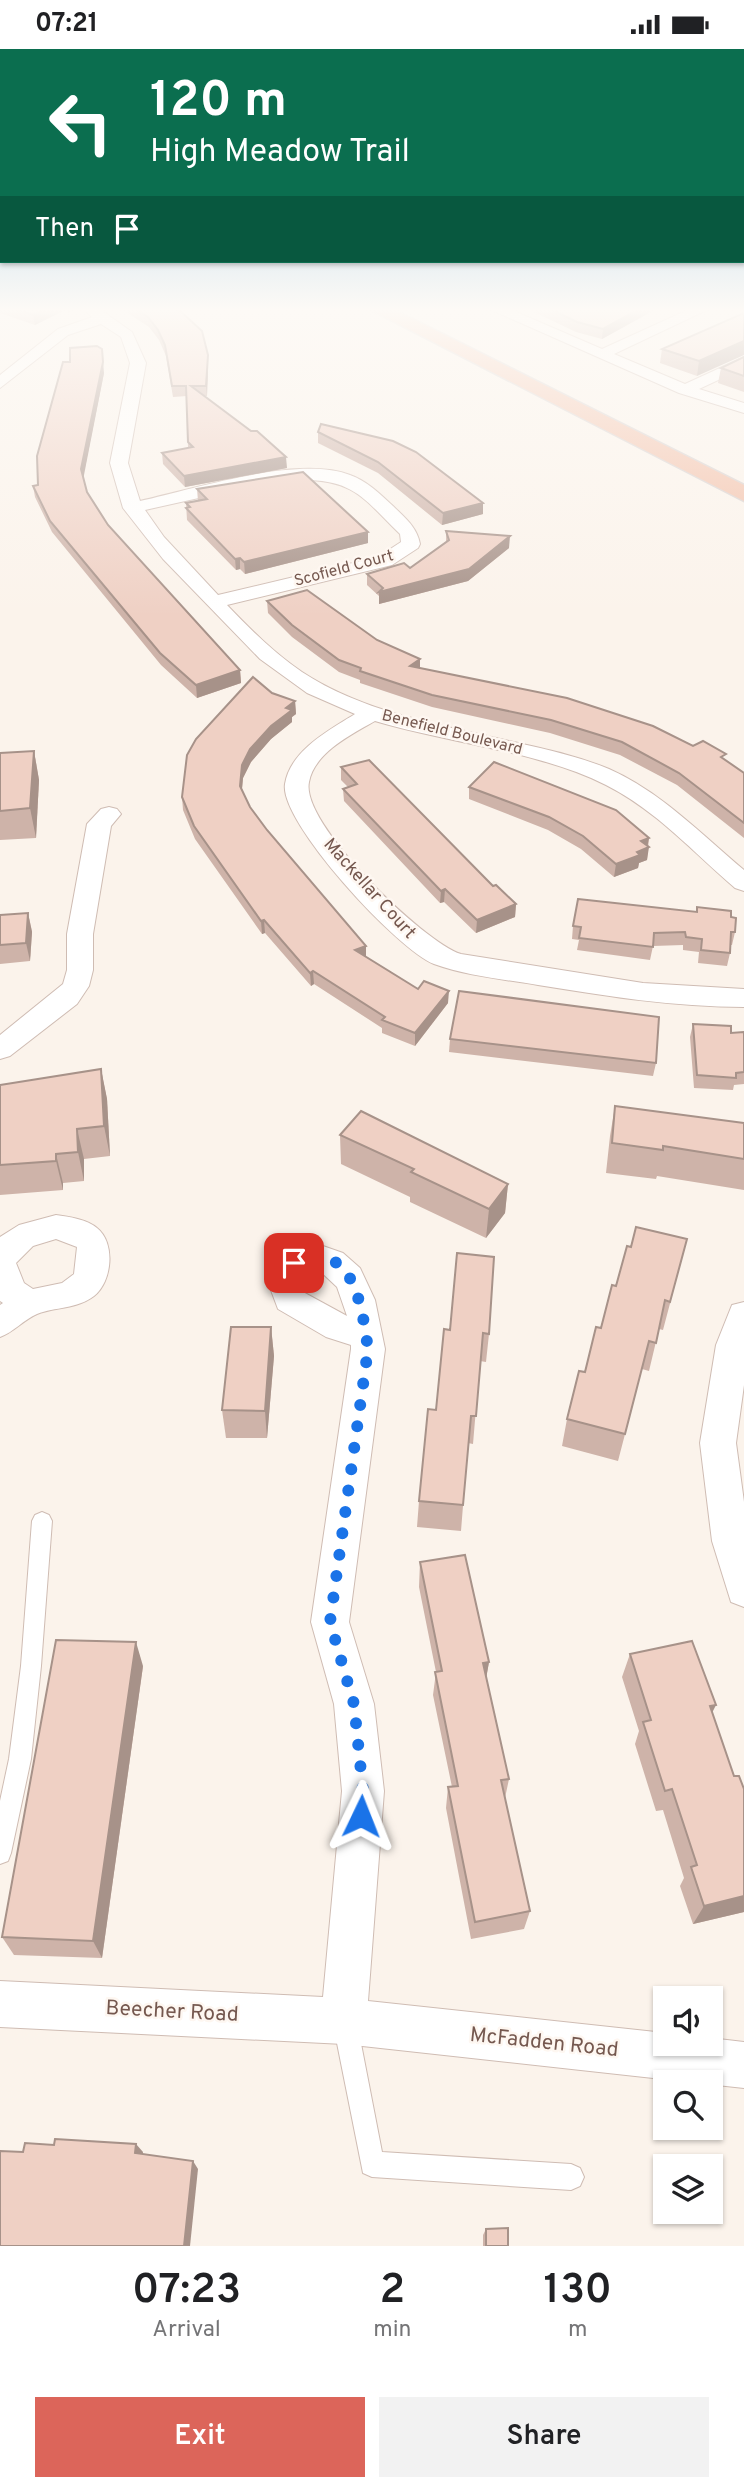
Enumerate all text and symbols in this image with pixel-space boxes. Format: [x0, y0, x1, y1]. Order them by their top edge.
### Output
text: 07:21 [35, 8, 98, 41]
text: 120 m [150, 72, 287, 134]
icon: left [35, 77, 126, 168]
text: High Meadow Trail [150, 133, 410, 173]
icon: arrive [108, 210, 146, 248]
text: Then [35, 213, 94, 246]
street label: Scofield Court [292, 546, 396, 592]
street label: Benefield Boulevard [380, 706, 524, 760]
street label: Mackellar Court [318, 834, 420, 944]
pin [264, 1233, 324, 1293]
icon: arrive [275, 1244, 313, 1282]
position arrow [324, 1779, 398, 1853]
map controls [653, 1986, 723, 2224]
button: sound [653, 1986, 723, 2056]
street label: Beecher Road [105, 1995, 239, 2029]
street label: McFadden Road [468, 2022, 620, 2064]
button: search [653, 2070, 723, 2140]
button: layers [653, 2154, 723, 2224]
text: 07:23 [132, 2265, 241, 2318]
text: 2 [379, 2265, 405, 2318]
text: 130 [543, 2265, 612, 2318]
text: Arrival [152, 2316, 221, 2345]
text: min [373, 2316, 411, 2345]
text: m [568, 2316, 587, 2345]
button: Exit [35, 2397, 365, 2477]
button: Share [379, 2397, 709, 2477]

